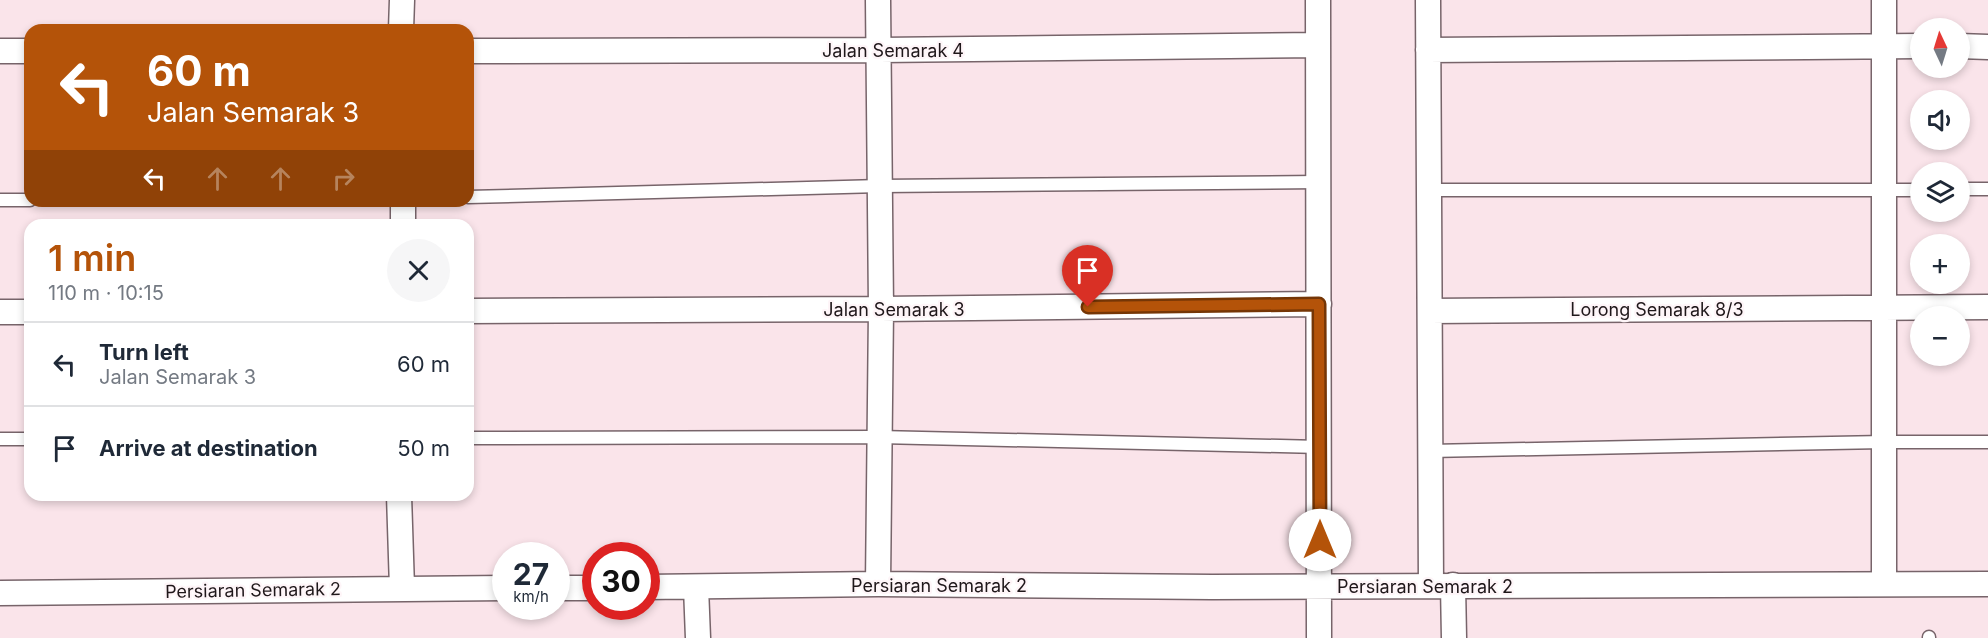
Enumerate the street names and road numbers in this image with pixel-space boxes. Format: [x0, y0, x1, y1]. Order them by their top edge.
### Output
street label: Jalan Semarak 4 [822, 40, 964, 61]
street label: Jalan Semarak 3 [823, 299, 965, 320]
street label: Lorong Semarak 8/3 [1570, 299, 1744, 320]
street label: Persiaran Semarak 2 [851, 575, 1027, 596]
street label: Persiaran Semarak 2 [1337, 576, 1513, 597]
street label: Persiaran Semarak 2 [165, 578, 341, 602]

